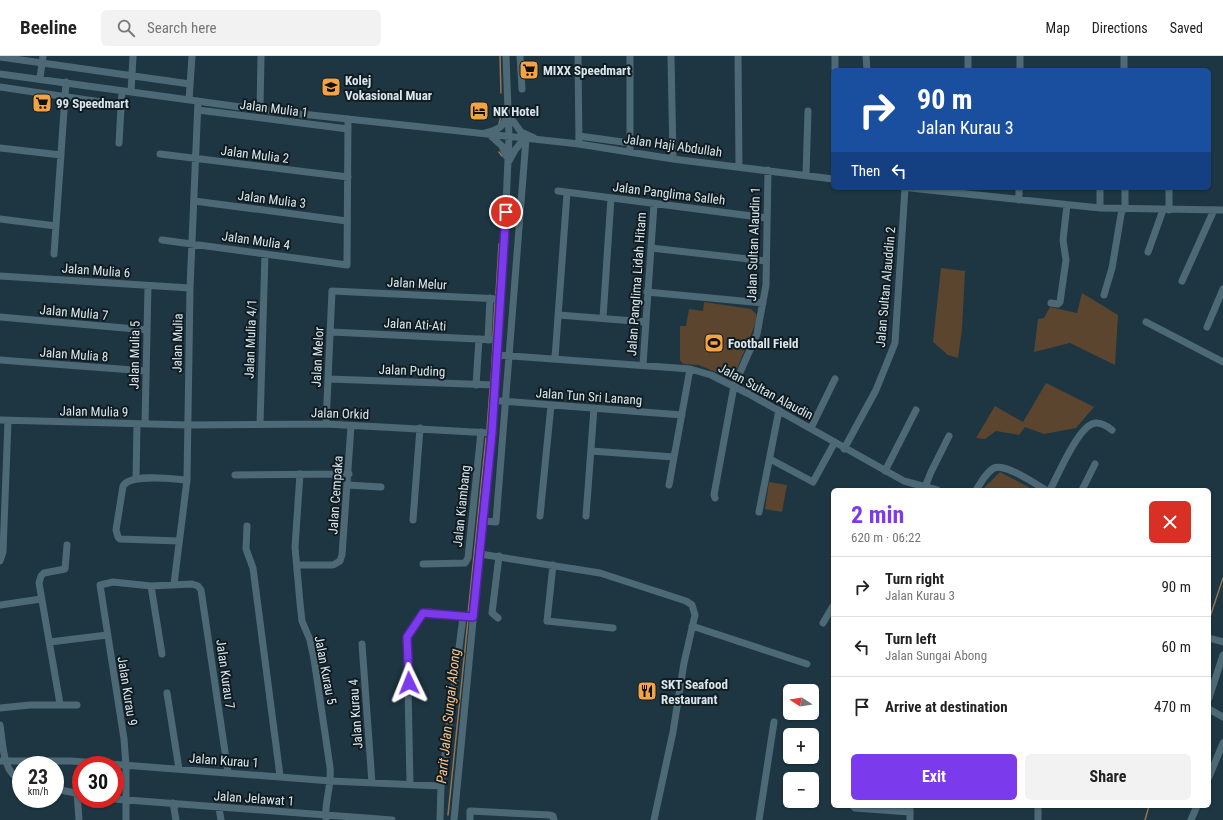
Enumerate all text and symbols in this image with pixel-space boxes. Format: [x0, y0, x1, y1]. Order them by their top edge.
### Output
search box [101, 10, 381, 46]
text: Beeline [20, 16, 77, 39]
icon: search [115, 17, 137, 39]
text: Search here [147, 19, 217, 37]
text: Map [1046, 20, 1070, 36]
text: Directions [1092, 20, 1148, 36]
text: Saved [1170, 20, 1203, 36]
supermarket icon: MIXX Speedmart [518, 59, 540, 81]
place label: MIXX Speedmart [543, 63, 631, 78]
place label: Kolej Vokasional Muar [345, 73, 433, 103]
school or university icon: Kolej Vokasional Muar [320, 76, 342, 98]
text: 90 m [917, 83, 973, 116]
icon: right [851, 84, 903, 136]
supermarket icon: 99 Speedmart [31, 92, 53, 114]
place label: 99 Speedmart [56, 96, 129, 111]
street label: Jalan Mulia 1 [239, 97, 309, 120]
hotel icon: NK Hotel [468, 100, 490, 122]
place label: NK Hotel [493, 104, 539, 119]
text: Jalan Kurau 3 [917, 117, 1014, 138]
street label: Jalan Haji Abdullah [623, 131, 723, 160]
street label: Jalan Mulia 2 [220, 143, 290, 166]
icon: left [888, 160, 910, 182]
text: Then [851, 162, 880, 180]
street label: Jalan Panglima Salleh [612, 179, 726, 208]
street label: Jalan Sultan Alaudin 1 [744, 187, 763, 301]
street label: Jalan Mulia 3 [237, 188, 307, 211]
pin [489, 195, 523, 229]
icon: arrive [495, 201, 517, 223]
street label: Jalan Panglima Lidah Hitam [624, 212, 649, 356]
street label: Jalan Sultan Alauddin 2 [873, 226, 898, 348]
street label: Jalan Mulia 4 [221, 228, 292, 253]
street label: Jalan Mulia 6 [61, 261, 131, 280]
street label: Jalan Melur [387, 274, 447, 293]
street label: Jalan Mulia 4/1 [242, 299, 259, 379]
street label: Jalan Mulia 7 [39, 302, 109, 323]
street label: Jalan Mulia [169, 313, 186, 373]
street label: Jalan Ati-Ati [383, 315, 447, 334]
street label: Jalan Mulia 5 [126, 321, 143, 389]
street label: Jalan Melor [308, 326, 327, 388]
sports icon: Football Field [703, 332, 725, 354]
place label: Football Field [728, 336, 799, 351]
street label: Jalan Mulia 8 [39, 345, 109, 364]
street label: Jalan Sultan Alaudin [716, 360, 816, 423]
street label: Jalan Puding [378, 362, 446, 379]
street label: Jalan Tun Sri Lanang [535, 385, 643, 408]
street label: Jalan Mulia 9 [60, 403, 128, 420]
street label: Jalan Orkid [311, 405, 369, 422]
street label: Jalan Cempaka [325, 455, 346, 535]
street label: Jalan Kiambang [450, 464, 473, 548]
text: 2 min [851, 501, 904, 529]
button: close [1149, 501, 1191, 543]
text: 620 m · 06:22 [851, 530, 921, 545]
text: Turn right [885, 570, 944, 588]
icon: right [851, 576, 873, 598]
text: 90 m [1161, 578, 1191, 596]
text: Jalan Kurau 3 [885, 588, 955, 603]
text: Turn left [885, 630, 936, 648]
street label: Jalan Kurau 5 [311, 634, 340, 706]
icon: left [851, 636, 873, 658]
street label: Jalan Kurau 7 [213, 638, 238, 710]
text: 60 m [1161, 638, 1191, 656]
water label: Parit Jalan Sungai Abong [433, 648, 463, 784]
text: Jalan Sungai Abong [885, 648, 987, 663]
street label: Jalan Kurau 9 [115, 655, 140, 727]
position arrow [388, 662, 430, 704]
place label: SKT Seafood Restaurant [661, 677, 728, 707]
street label: Jalan Kurau 4 [346, 678, 365, 749]
restaurant icon: SKT Seafood Restaurant [636, 680, 658, 702]
north arrow [783, 684, 819, 720]
map controls [783, 684, 819, 808]
icon: arrive [851, 696, 873, 718]
text: Arrive at destination [885, 698, 1008, 716]
text: 470 m [1154, 698, 1191, 716]
button: + [783, 728, 819, 764]
street label: Jalan Kurau 1 [189, 751, 259, 770]
button: Exit [851, 754, 1017, 800]
button: Share [1025, 754, 1191, 800]
speed limit sign: 30 [72, 756, 124, 808]
text: 23 [28, 765, 48, 789]
button: − [783, 772, 819, 808]
text: km/h [28, 786, 48, 797]
street label: Jalan Jelawat 1 [213, 788, 295, 809]

